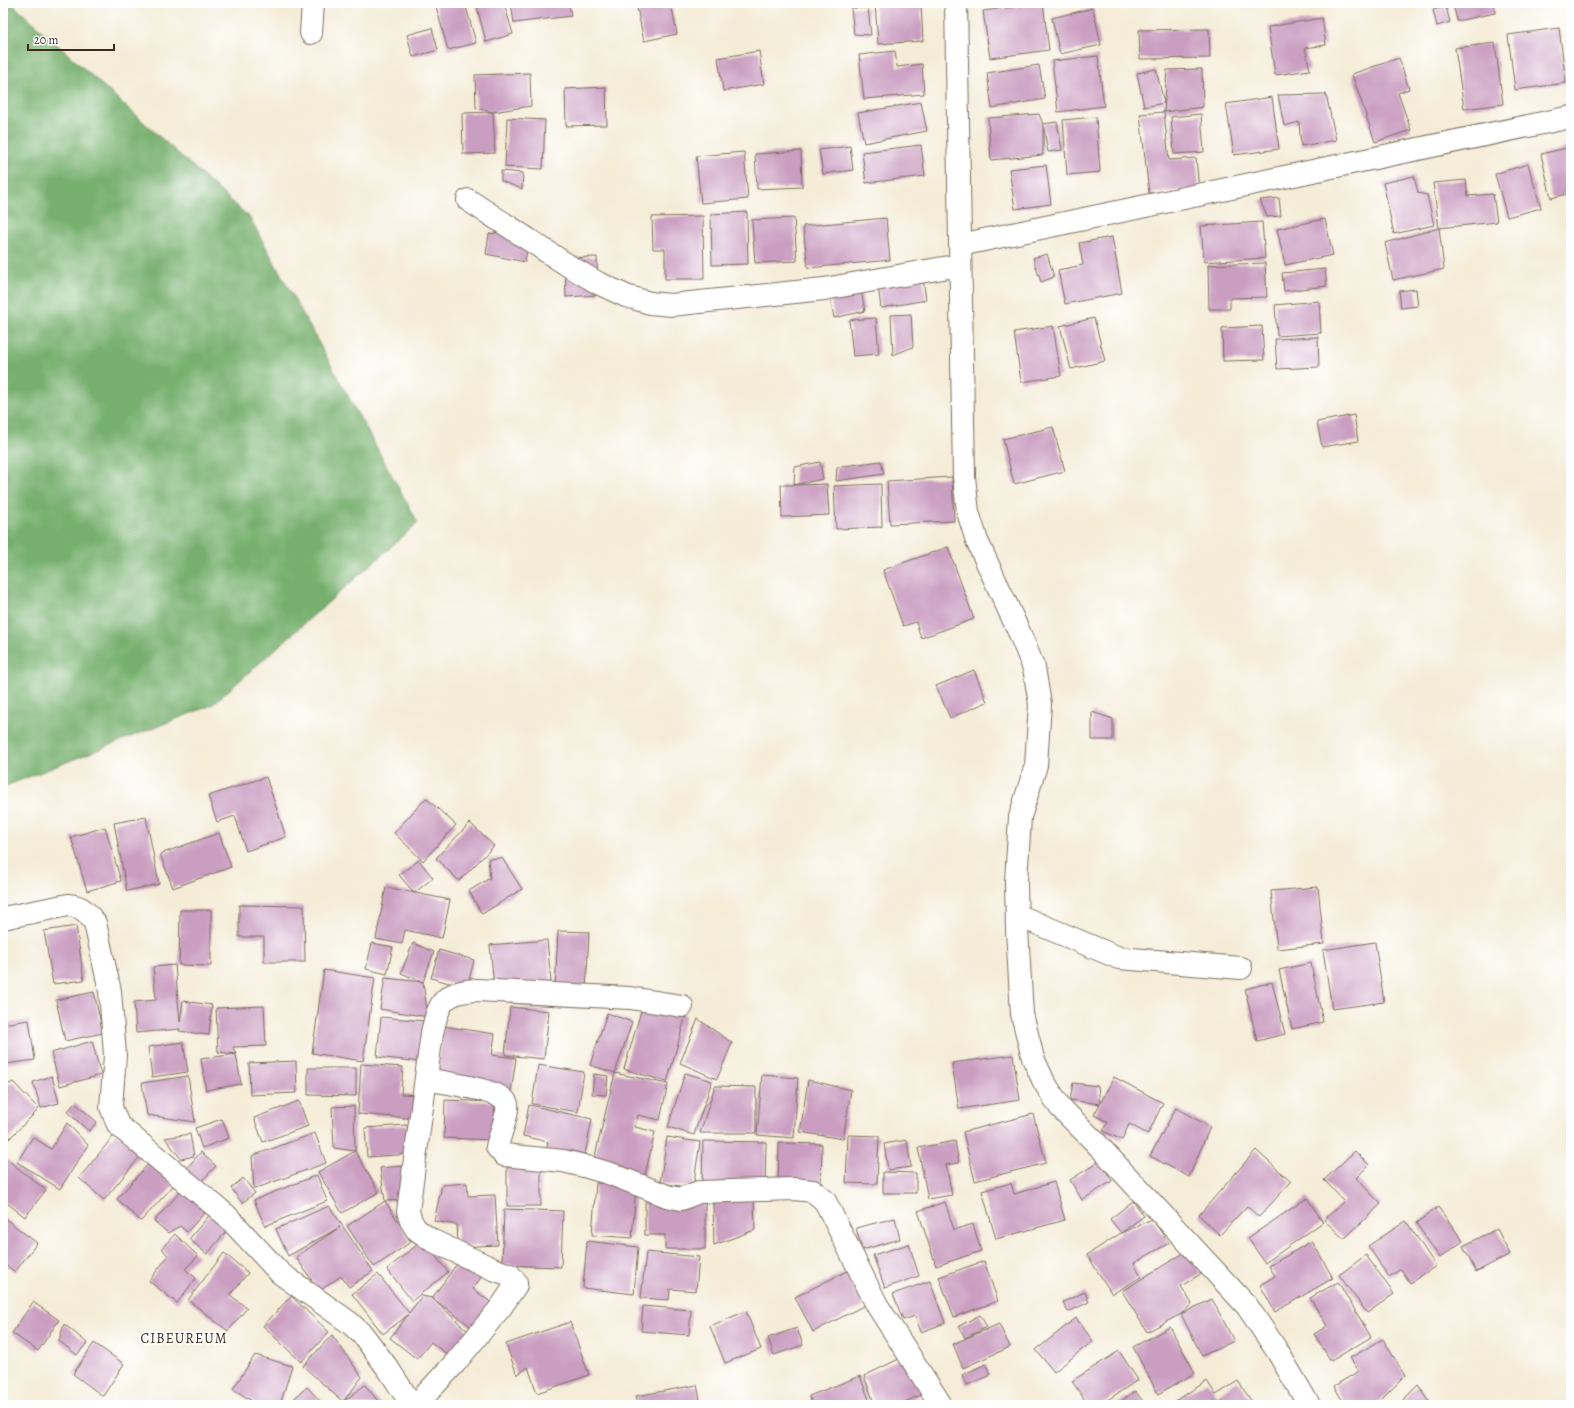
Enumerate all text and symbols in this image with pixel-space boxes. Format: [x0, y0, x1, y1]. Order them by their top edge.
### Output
scale bar [28, 26, 114, 52]
text: 20 m [34, 32, 58, 48]
district label: CIBEUREUM [140, 1329, 228, 1348]

